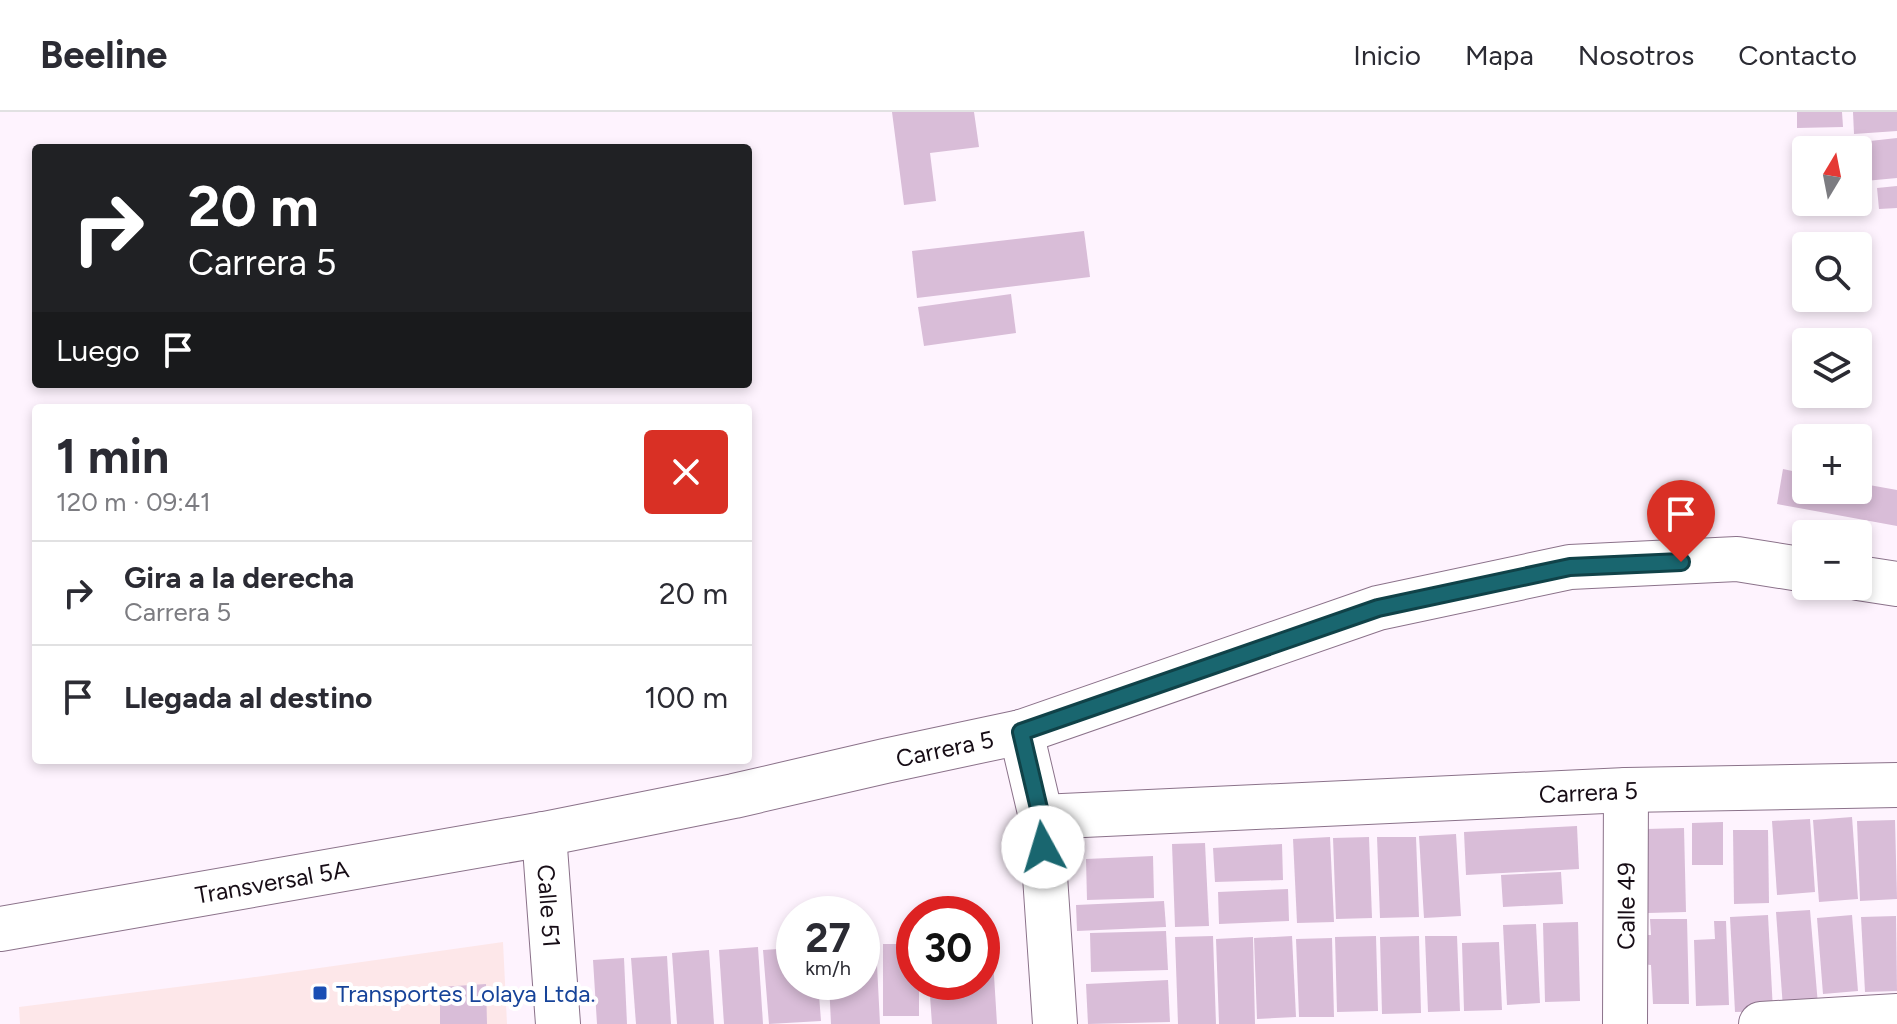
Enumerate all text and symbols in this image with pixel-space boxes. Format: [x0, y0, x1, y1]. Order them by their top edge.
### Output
text: Beeline [40, 32, 167, 78]
text: Inicio [1353, 38, 1421, 72]
text: Mapa [1465, 38, 1534, 72]
text: Nosotros [1578, 38, 1694, 72]
text: Contacto [1738, 38, 1857, 72]
north arrow [1792, 136, 1872, 216]
map controls [1792, 136, 1872, 600]
text: 20 m [188, 173, 319, 240]
icon: right [56, 176, 160, 280]
button: search [1792, 232, 1872, 312]
text: Carrera 5 [188, 241, 336, 284]
icon: arrive [156, 328, 200, 372]
button: layers [1792, 328, 1872, 408]
text: Luego [56, 332, 140, 369]
button: + [1792, 424, 1872, 504]
text: 1 min [56, 427, 169, 485]
button: close [644, 430, 728, 514]
pin [1647, 480, 1715, 562]
text: 120 m · 09:41 [56, 486, 211, 518]
icon: arrive [1659, 492, 1703, 536]
button: − [1792, 520, 1872, 600]
text: Gira a la derecha [124, 559, 354, 596]
icon: right [56, 571, 100, 615]
text: 20 m [659, 575, 728, 612]
text: Carrera 5 [124, 596, 231, 628]
icon: arrive [56, 675, 100, 719]
text: Llegada al destino [124, 679, 372, 716]
text: 100 m [644, 679, 728, 716]
street label: Carrera 5 [893, 724, 996, 773]
street label: Carrera 5 [1538, 775, 1638, 809]
position arrow [1001, 805, 1085, 889]
street label: Transversal 5A [193, 854, 352, 909]
street label: Calle 49 [1611, 862, 1640, 950]
street label: Calle 51 [532, 863, 567, 948]
speed limit sign: 30 [896, 896, 1000, 1000]
text: 27 [805, 914, 851, 962]
text: km/h [805, 956, 851, 980]
place label: Transportes Lolaya Ltda. [336, 979, 596, 1008]
marker: Transportes Lolaya Ltda. [311, 984, 329, 1002]

